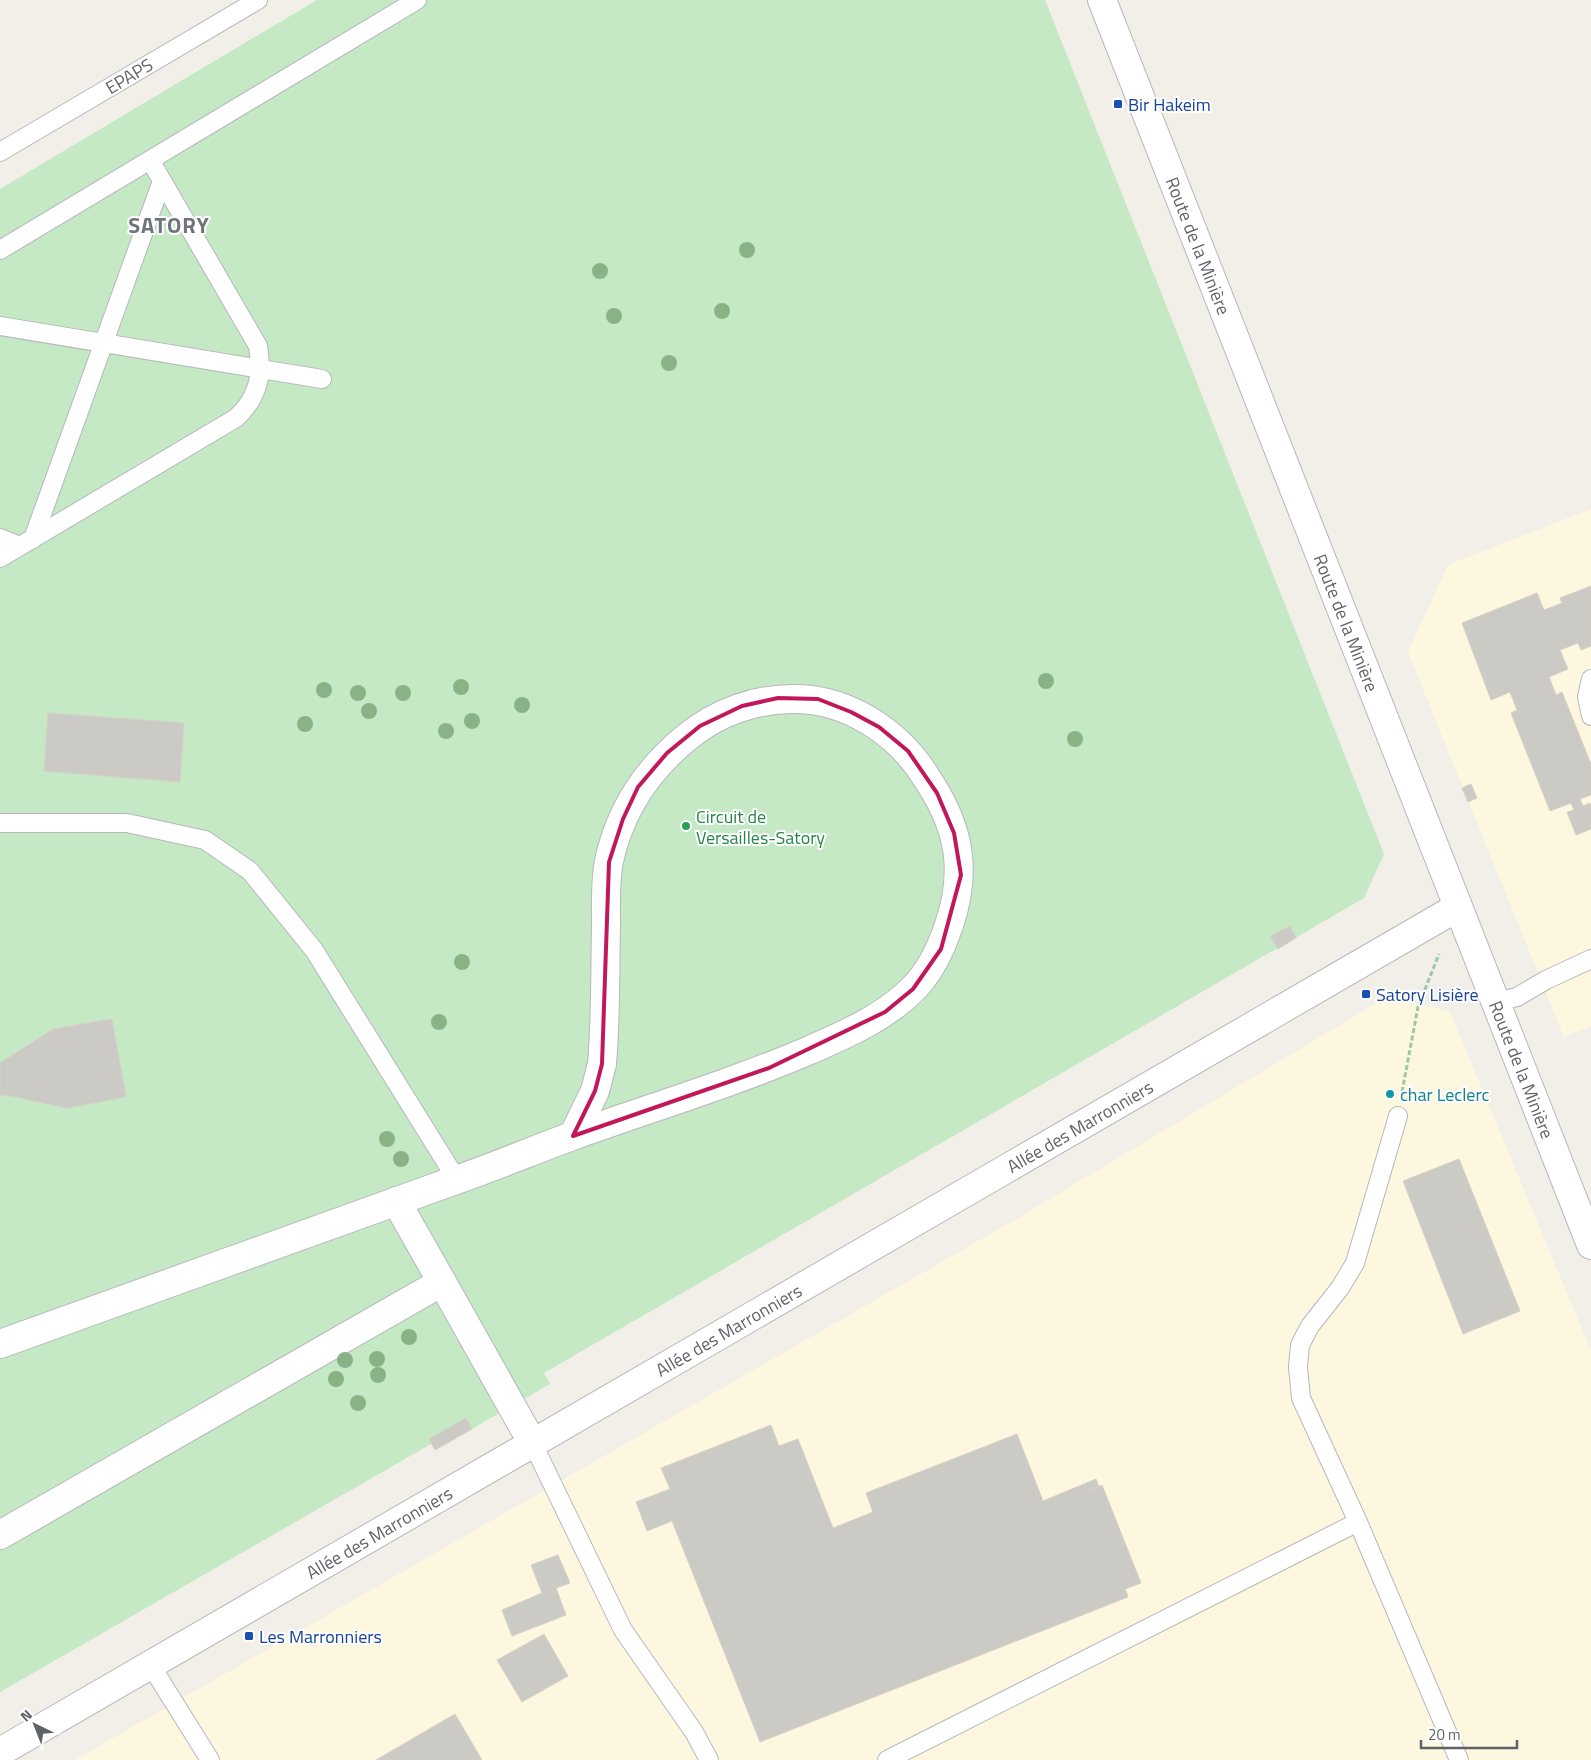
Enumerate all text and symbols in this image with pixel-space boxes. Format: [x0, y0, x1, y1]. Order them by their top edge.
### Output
street label: EPAPS [100, 51, 158, 101]
place label: Bir Hakeim [1128, 91, 1211, 118]
marker: Bir Hakeim [1112, 98, 1124, 110]
street label: Route de la Minière [1159, 173, 1238, 319]
district label: SATORY [128, 208, 210, 242]
street label: Route de la Minière [1307, 550, 1386, 696]
place label: Circuit de Versailles-Satory [696, 803, 825, 851]
marker: Circuit de Versailles-Satory [680, 820, 692, 832]
place label: Satory Lisière [1376, 981, 1479, 1008]
marker: Satory Lisière [1360, 988, 1372, 1000]
street label: Route de la Minière [1483, 997, 1561, 1142]
street label: Allée des Marronniers [1002, 1073, 1158, 1179]
place label: char Leclerc [1400, 1081, 1489, 1108]
marker: char Leclerc [1384, 1088, 1396, 1100]
street label: Allée des Marronniers [650, 1277, 807, 1383]
street label: Allée des Marronniers [301, 1479, 457, 1585]
place label: Les Marronniers [259, 1623, 382, 1650]
marker: Les Marronniers [243, 1630, 255, 1642]
north arrow [10, 1700, 60, 1750]
text: N [15, 1704, 37, 1726]
scale bar [1421, 1718, 1517, 1750]
text: 20 m [1428, 1723, 1461, 1746]

